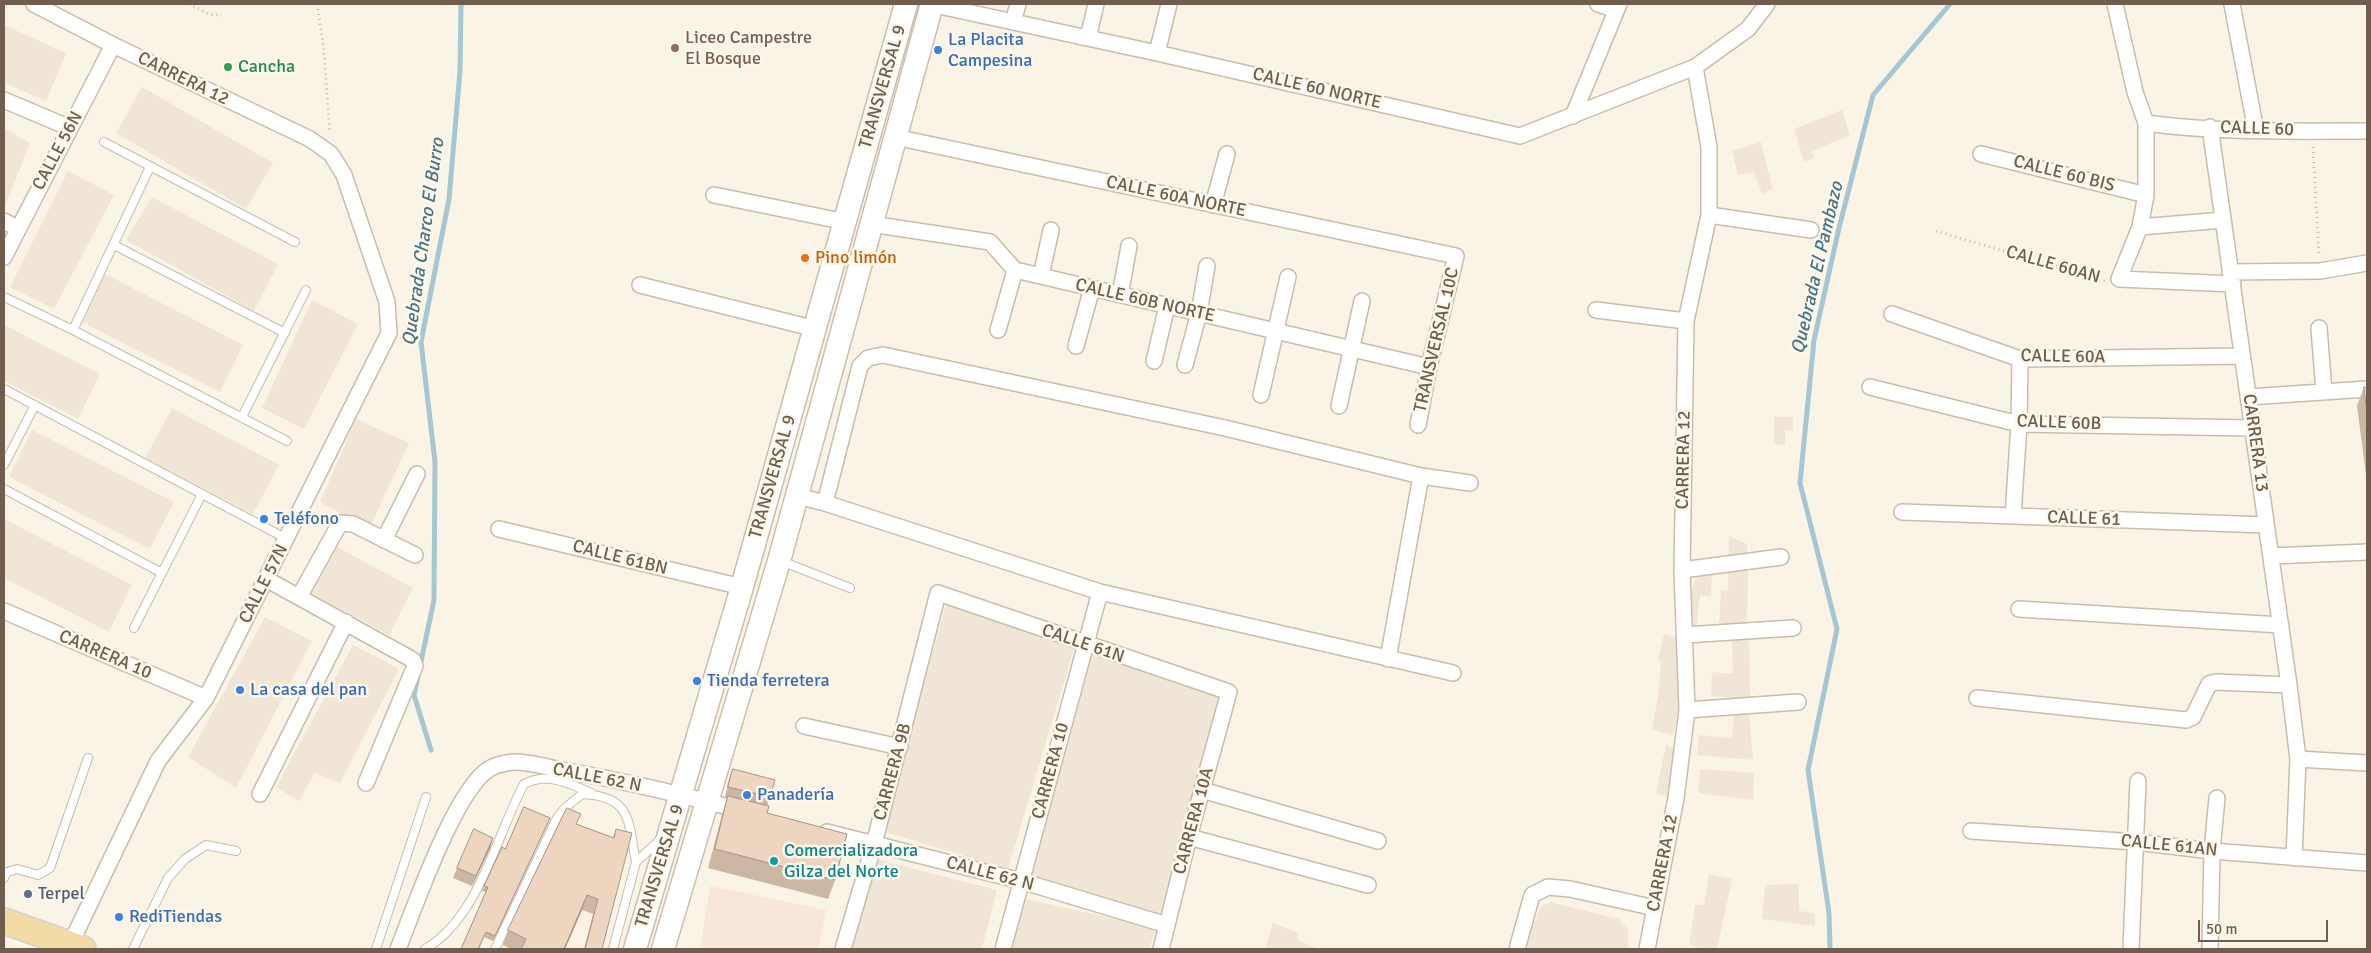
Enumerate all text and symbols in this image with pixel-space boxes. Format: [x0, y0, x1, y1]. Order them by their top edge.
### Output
street label: TRANSVERSAL 9 [855, 23, 911, 151]
place label: Liceo Campestre El Bosque [685, 27, 812, 70]
place label: La Placita Campesina [948, 29, 1032, 72]
marker: Liceo Campestre El Bosque [669, 42, 681, 54]
marker: La Placita Campesina [932, 44, 944, 56]
street label: CARRERA 12 [134, 48, 232, 110]
place label: Cancha [238, 56, 295, 78]
marker: Cancha [222, 61, 234, 73]
street label: CALLE 60 NORTE [1250, 64, 1384, 114]
street label: CALLE 56N [28, 108, 88, 194]
street label: CALLE 60 [2220, 117, 2294, 141]
water label: Quebrada Charco El Burro [398, 137, 450, 347]
street label: CALLE 60 BIS [2011, 151, 2117, 197]
street label: CALLE 60A NORTE [1104, 172, 1248, 222]
water label: Quebrada El Pambazo [1787, 180, 1849, 356]
street label: CALLE 60AN [2003, 241, 2103, 289]
place label: Pino limón [815, 247, 897, 269]
marker: Pino limón [799, 252, 811, 264]
street label: TRANSVERSAL 10C [1410, 265, 1464, 415]
street label: CALLE 60B NORTE [1073, 274, 1217, 328]
street label: CALLE 60A [2020, 345, 2106, 369]
street label: CARRERA 13 [2237, 393, 2273, 493]
street label: CARRERA 12 [1672, 410, 1696, 510]
street label: CALLE 60B [2016, 411, 2102, 435]
street label: TRANSVERSAL 9 [745, 413, 801, 541]
street label: CALLE 61 [2047, 507, 2121, 531]
place label: Teléfono [274, 508, 339, 530]
marker: Teléfono [258, 513, 270, 525]
street label: CALLE 61BN [570, 536, 670, 580]
street label: CALLE 57N [235, 541, 293, 627]
street label: CALLE 61N [1039, 620, 1127, 668]
street label: CARRERA 10 [55, 626, 155, 684]
place label: Tienda ferretera [707, 670, 830, 692]
marker: Tienda ferretera [691, 675, 703, 687]
place label: La casa del pan [250, 679, 367, 701]
marker: La casa del pan [234, 684, 246, 696]
street label: CARRERA 10 [1028, 720, 1074, 822]
street label: CARRERA 9B [870, 721, 916, 823]
street label: CALLE 62 N [551, 759, 643, 797]
street label: CARRERA 10A [1169, 765, 1219, 877]
place label: Panadería [757, 784, 834, 806]
marker: Panadería [741, 789, 753, 801]
street label: TRANSVERSAL 9 [631, 802, 689, 930]
street label: CARRERA 12 [1643, 812, 1683, 914]
street label: CALLE 61AN [2120, 830, 2218, 862]
place label: Comercializadora Gilza del Norte [784, 840, 918, 882]
street label: CALLE 62 N [944, 852, 1036, 896]
marker: Comercializadora Gilza del Norte [768, 855, 780, 867]
place label: Terpel [38, 883, 85, 905]
marker: Terpel [22, 888, 34, 900]
place label: RediTiendas [129, 906, 222, 928]
scale bar [2201, 910, 2331, 942]
marker: RediTiendas [113, 911, 125, 923]
text: 50 m [2206, 920, 2237, 938]

